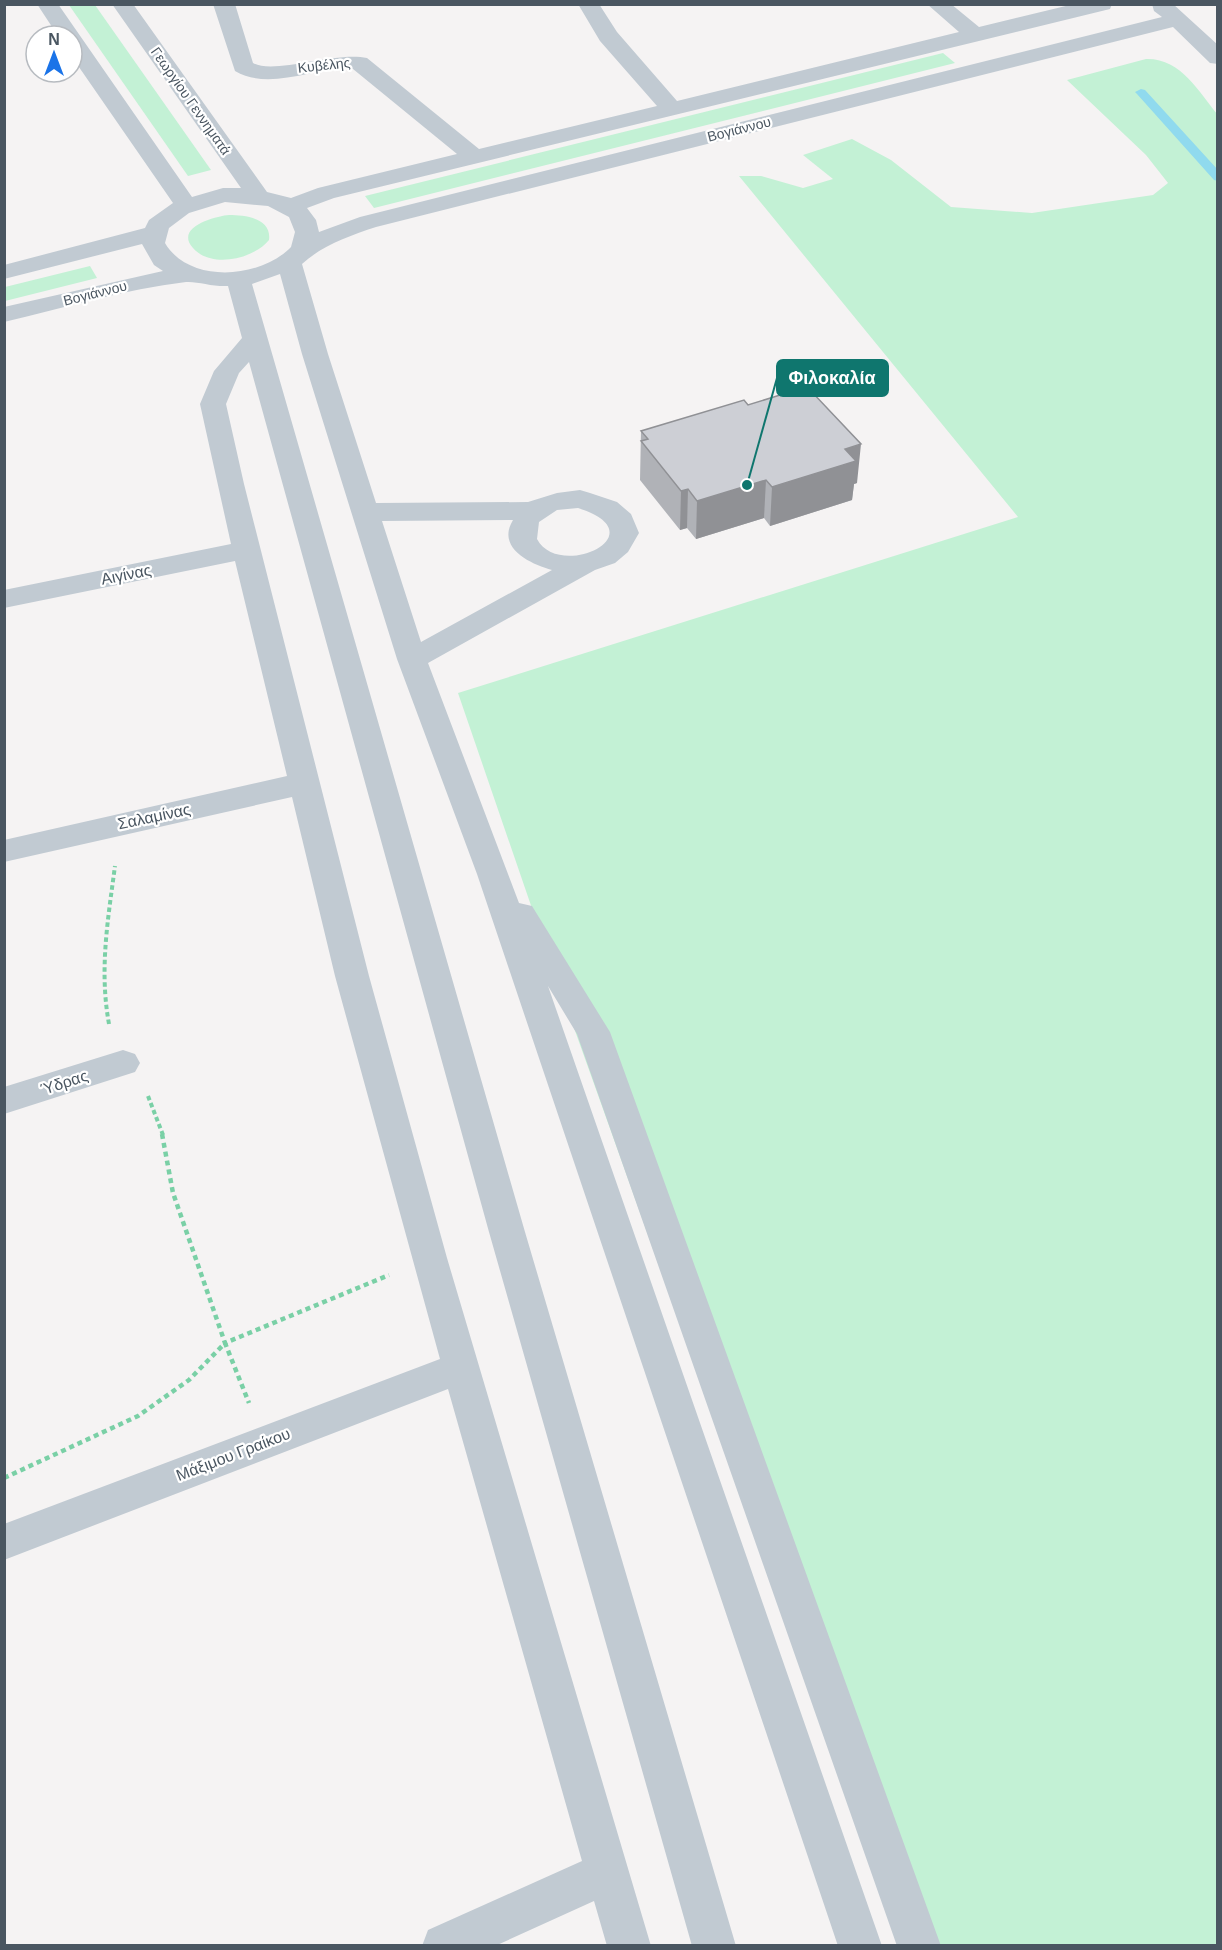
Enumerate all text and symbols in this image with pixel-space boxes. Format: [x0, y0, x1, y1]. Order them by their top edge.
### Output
north arrow [24, 24, 84, 84]
text: N [48, 31, 60, 48]
street label: Γεωργίου Γεννηματά [148, 44, 234, 158]
street label: Κυβέλης [297, 54, 351, 76]
street label: Βογιάννου [706, 113, 772, 145]
street label: Βογιάννου [62, 277, 128, 309]
callout: Φιλοκαλία [777, 360, 888, 396]
text: Φιλοκαλία [788, 368, 876, 388]
street label: Αιγίνας [100, 561, 153, 588]
street label: Σαλαμίνας [116, 800, 192, 832]
street label: Ύδρας [38, 1067, 90, 1098]
street label: Μάξιμου Γραίκου [174, 1425, 293, 1485]

